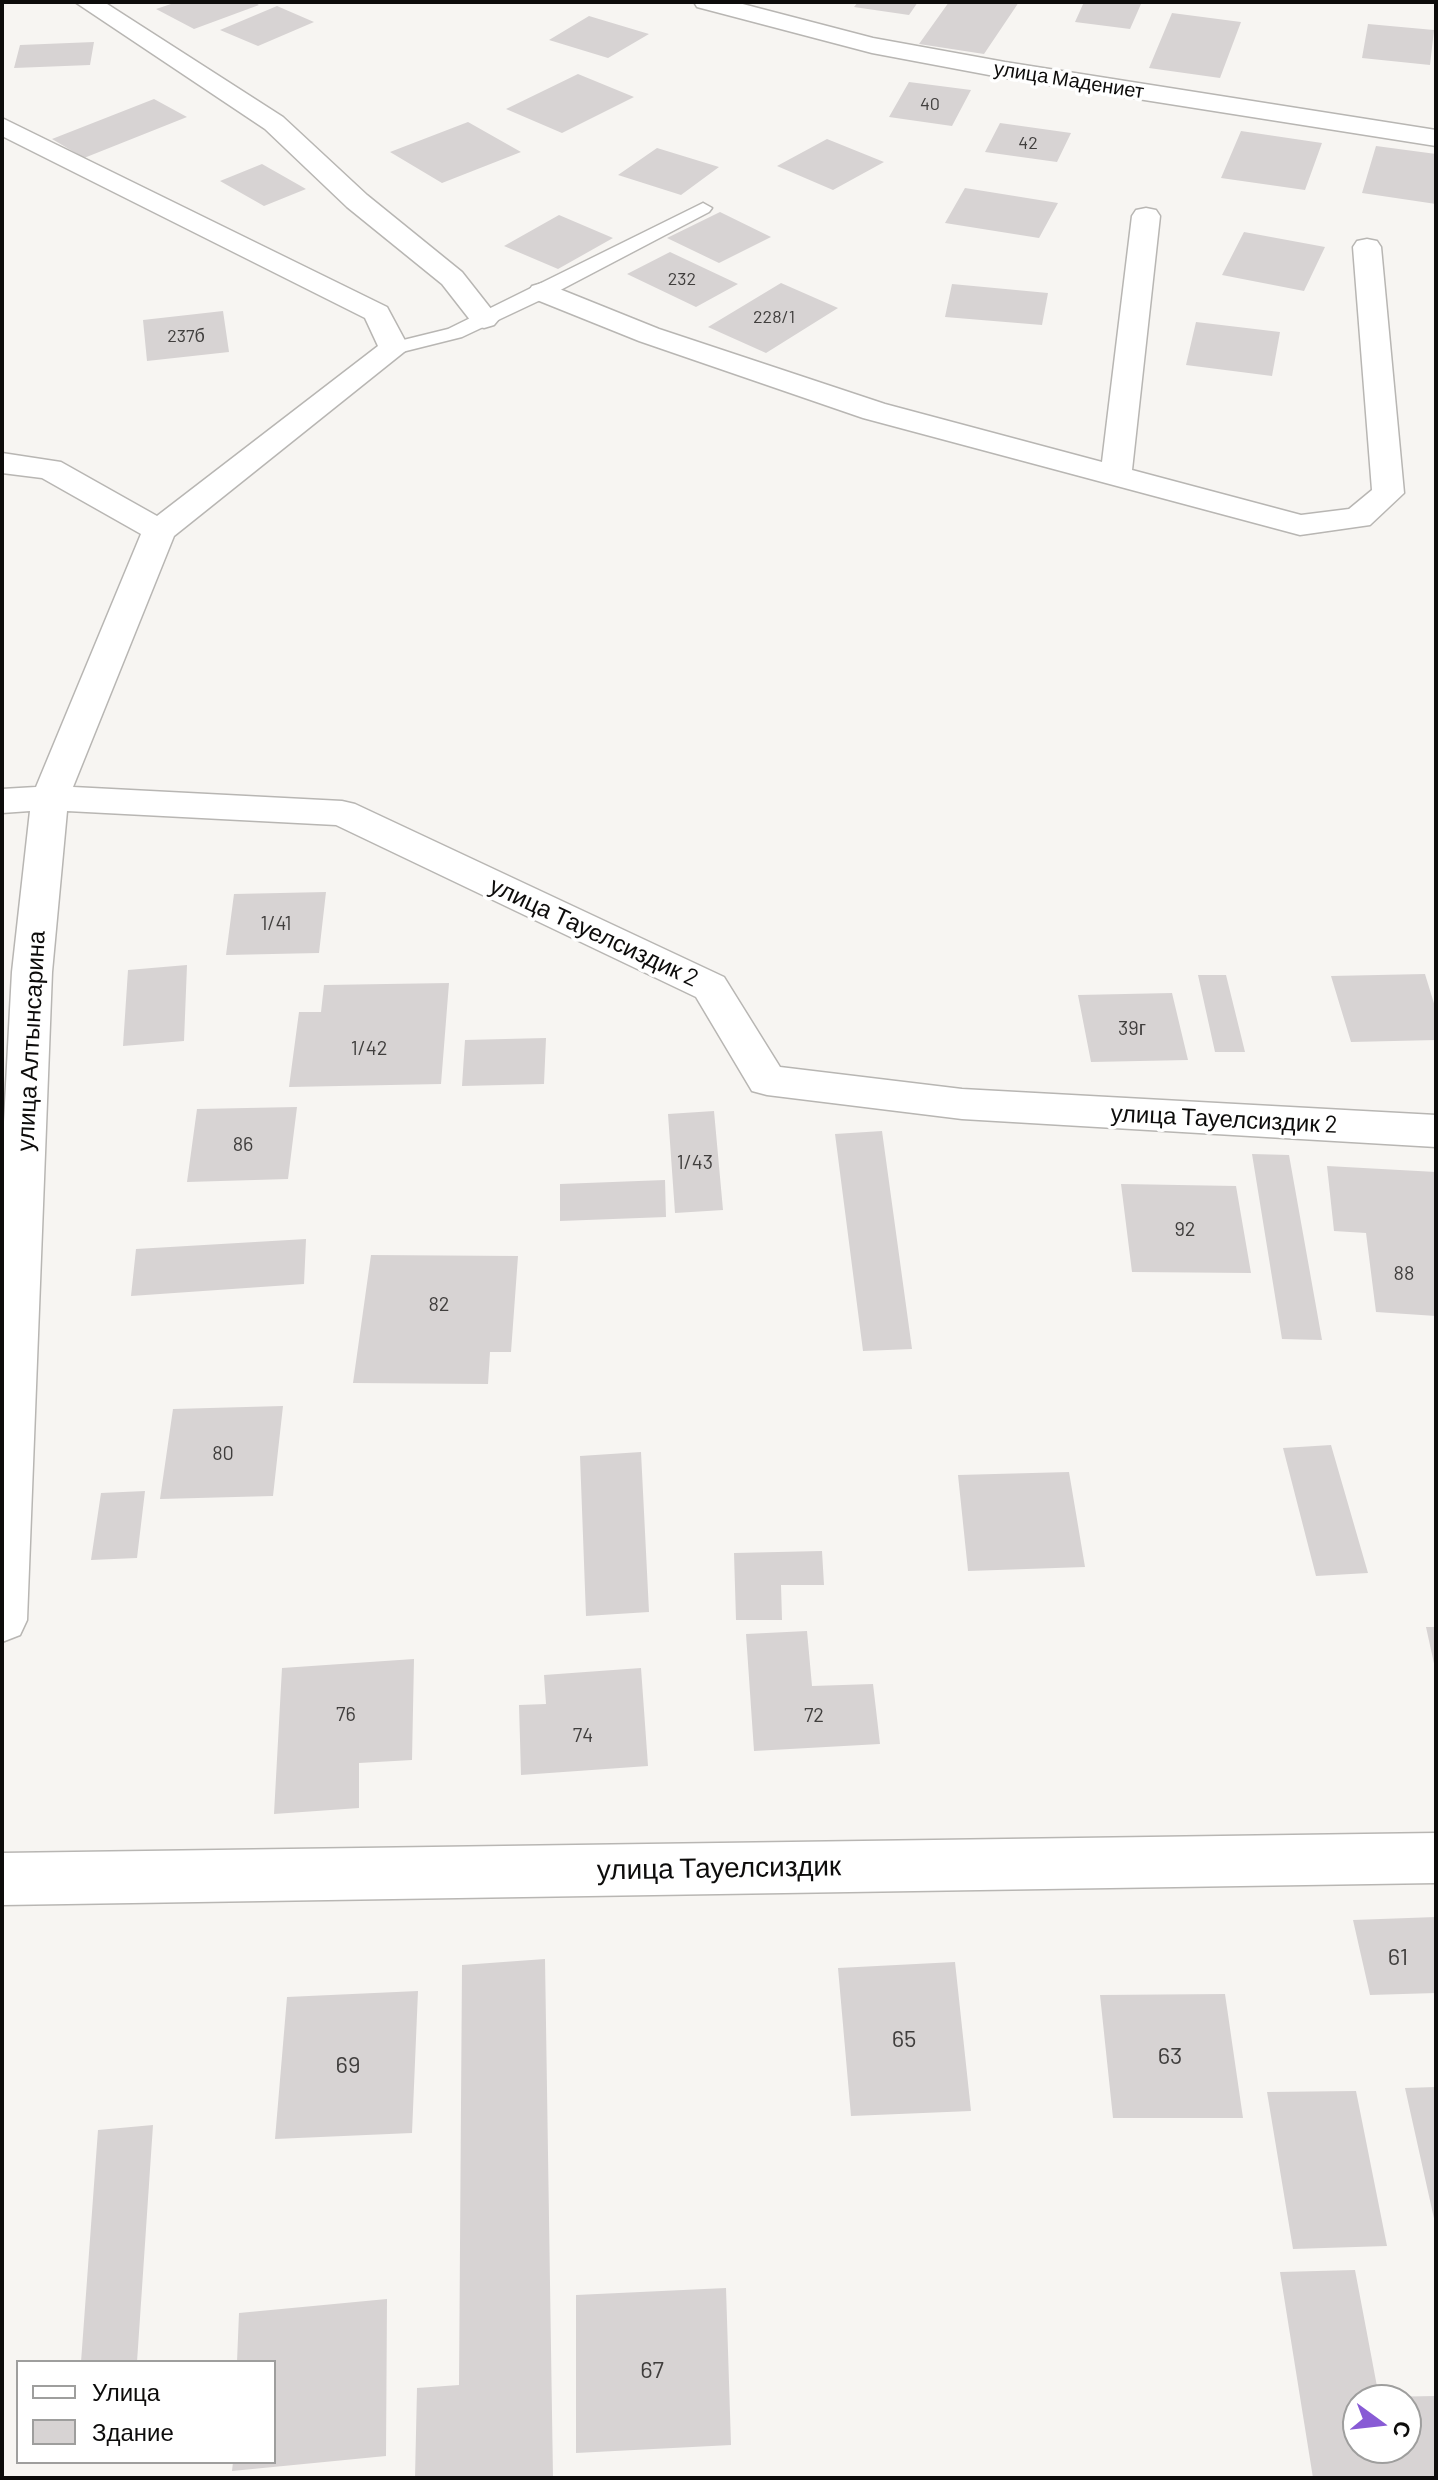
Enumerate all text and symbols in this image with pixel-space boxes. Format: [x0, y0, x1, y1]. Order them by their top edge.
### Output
street label: улица Мадениет [992, 56, 1146, 104]
house number: 40 [920, 93, 940, 115]
house number: 42 [1018, 132, 1038, 154]
house number: 232 [668, 268, 696, 290]
house number: 228/1 [753, 306, 795, 328]
house number: 237б [167, 325, 205, 347]
street label: улица Тауелсиздик 2 [485, 871, 703, 993]
house number: 1/41 [260, 911, 292, 935]
street label: улица Алтынсарина [11, 930, 51, 1152]
house number: 39г [1118, 1016, 1146, 1040]
house number: 1/42 [351, 1036, 387, 1060]
street label: улица Тауелсиздик 2 [1110, 1099, 1338, 1139]
house number: 86 [233, 1132, 253, 1156]
house number: 1/43 [677, 1150, 713, 1174]
house number: 92 [1174, 1217, 1196, 1241]
house number: 88 [1394, 1261, 1414, 1285]
house number: 82 [428, 1292, 450, 1316]
house number: 80 [212, 1441, 234, 1465]
house number: 76 [336, 1702, 356, 1726]
house number: 72 [804, 1703, 824, 1727]
house number: 74 [573, 1723, 593, 1747]
street label: улица Тауелсиздик [597, 1849, 841, 1887]
house number: 61 [1388, 1943, 1408, 1971]
house number: 65 [892, 2025, 916, 2053]
house number: 63 [1158, 2042, 1182, 2070]
house number: 69 [336, 2051, 360, 2079]
house number: 67 [640, 2356, 664, 2384]
legend [16, 2360, 276, 2464]
text: Улица [92, 2377, 160, 2406]
north arrow [1342, 2384, 1422, 2464]
text: Здание [92, 2417, 174, 2446]
text: С [1389, 2419, 1418, 2441]

